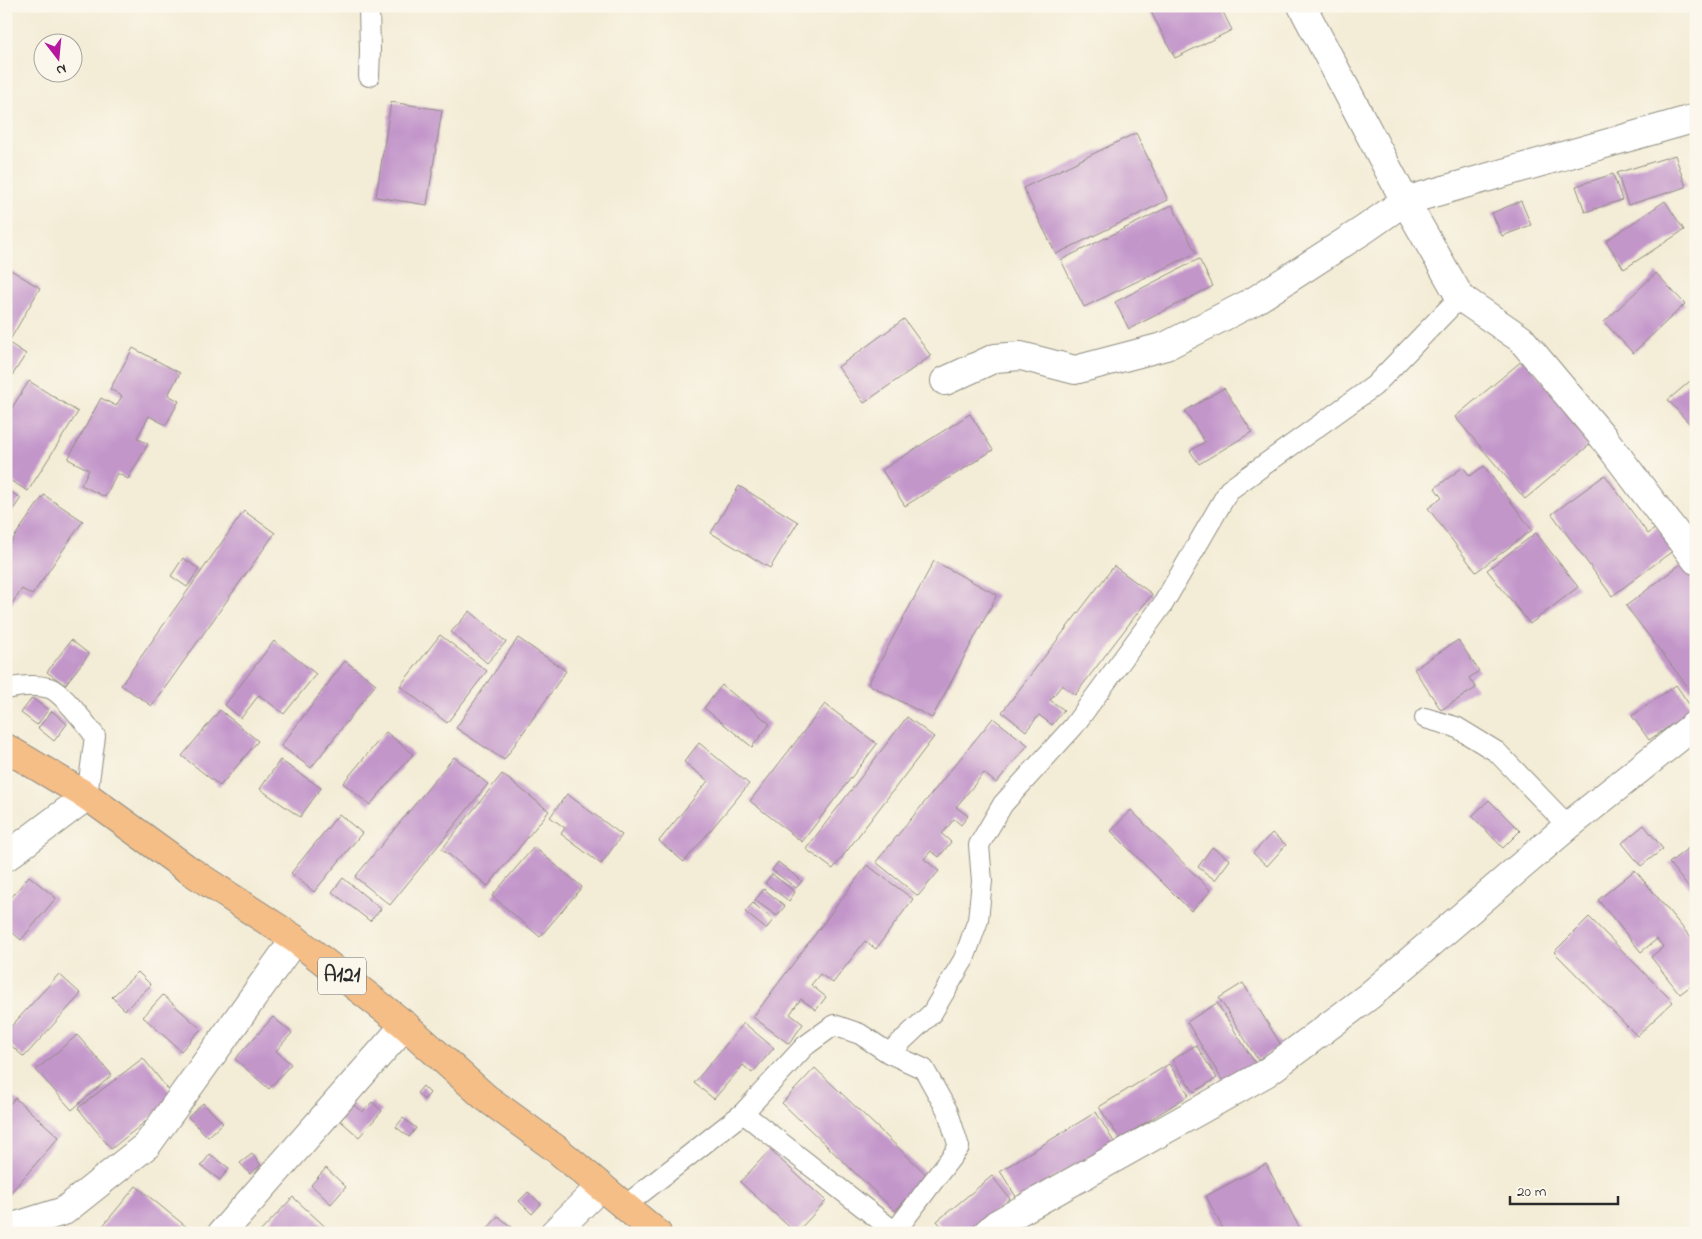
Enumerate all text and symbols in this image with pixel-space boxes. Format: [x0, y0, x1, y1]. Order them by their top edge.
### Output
north arrow [32, 32, 82, 82]
text: N [54, 58, 69, 80]
road number: A121 [318, 958, 366, 994]
scale bar [1510, 1174, 1617, 1206]
text: 20 m [1517, 1181, 1547, 1203]

